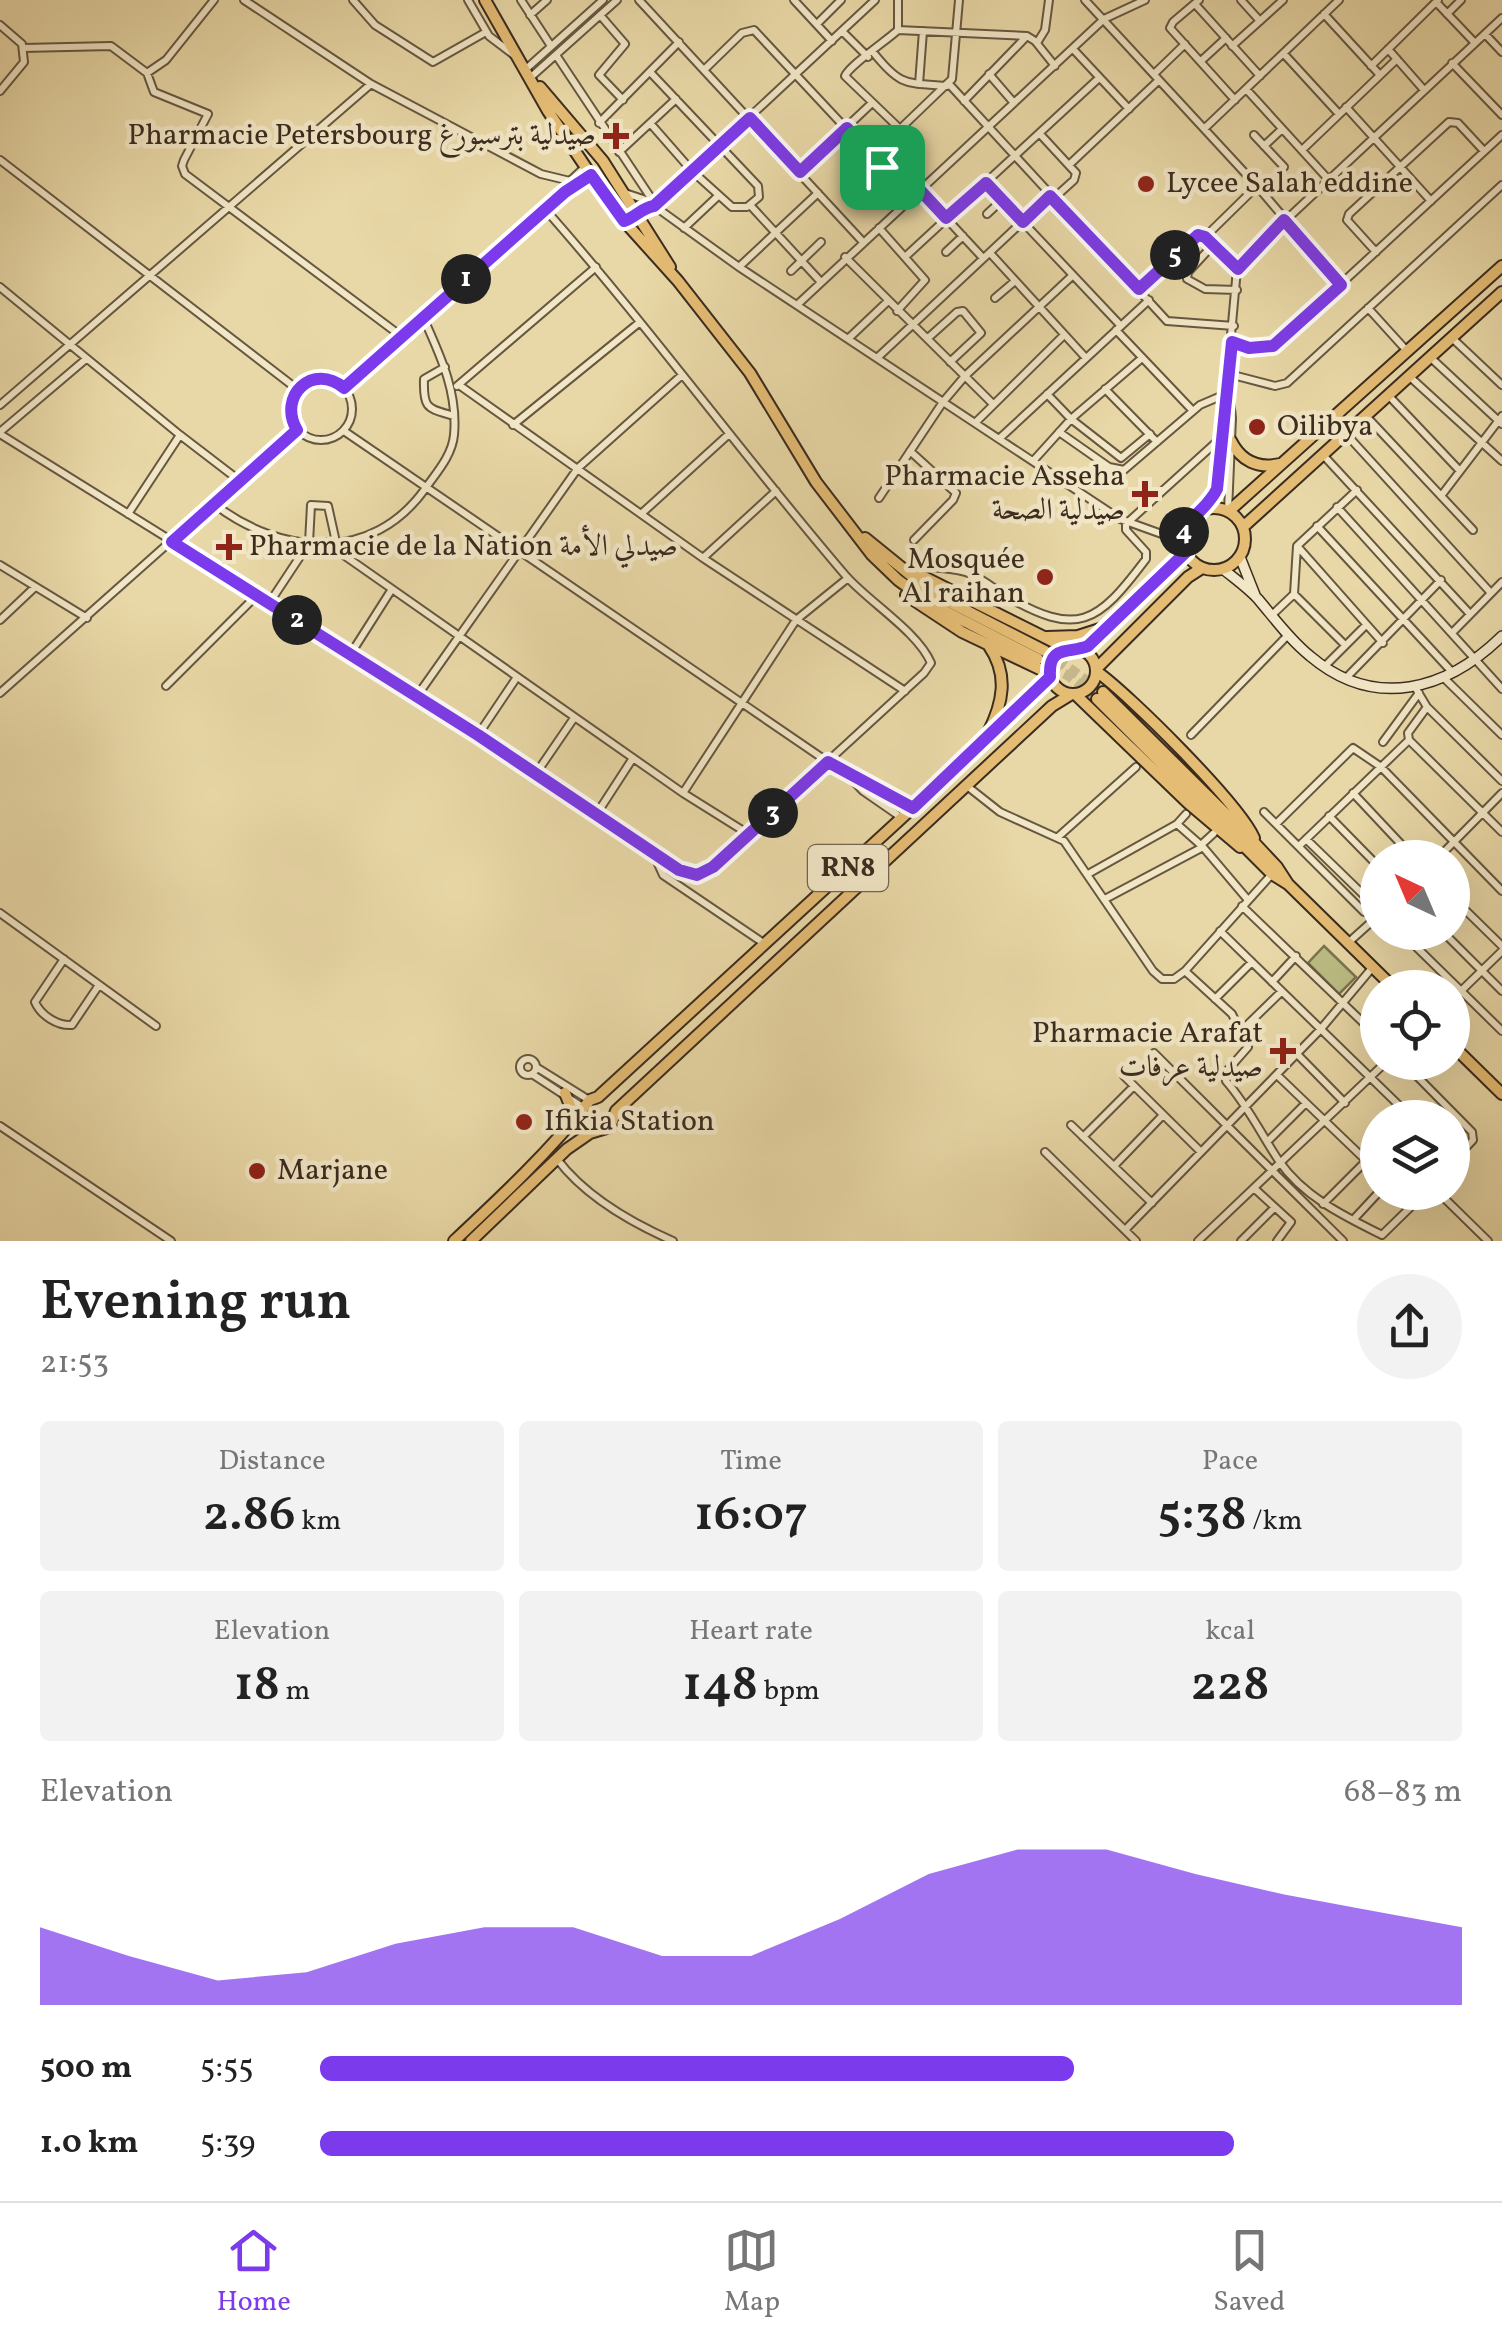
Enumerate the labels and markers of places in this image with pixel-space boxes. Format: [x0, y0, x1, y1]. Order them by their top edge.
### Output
place label: Pharmacie Petersbourg صيدلية بترسبورغ [128, 115, 596, 159]
marker: Pharmacie Petersbourg صيدلية بترسبورغ [605, 125, 627, 147]
pin [840, 125, 925, 210]
place label: Lycee Salah eddine [1166, 163, 1413, 205]
marker: Lycee Salah eddine [1135, 173, 1157, 195]
pin: 5 [1150, 230, 1200, 280]
pin: 1 [441, 254, 491, 304]
place label: Oilibya [1277, 406, 1373, 448]
marker: Oilibya [1246, 416, 1268, 438]
place label: Pharmacie Asseha صيدلية الصحة [884, 456, 1125, 532]
marker: Pharmacie Asseha صيدلية الصحة [1134, 483, 1156, 505]
pin: 4 [1159, 507, 1209, 557]
place label: Pharmacie de la Nation صيدلي الأمة [249, 524, 678, 569]
marker: Pharmacie de la Nation صيدلي الأمة [218, 536, 240, 558]
place label: Mosquée Al raihan [902, 539, 1025, 615]
marker: Mosquée Al raihan [1034, 566, 1056, 588]
pin: 2 [272, 595, 322, 645]
pin: 3 [748, 788, 798, 838]
place label: Pharmacie Arafat صيدلية عرفات [1032, 1013, 1263, 1089]
marker: Pharmacie Arafat صيدلية عرفات [1272, 1040, 1294, 1062]
place label: Ifikia Station [544, 1101, 715, 1143]
marker: Ifikia Station [513, 1111, 535, 1133]
place label: Marjane [277, 1150, 388, 1192]
marker: Marjane [246, 1160, 268, 1182]

